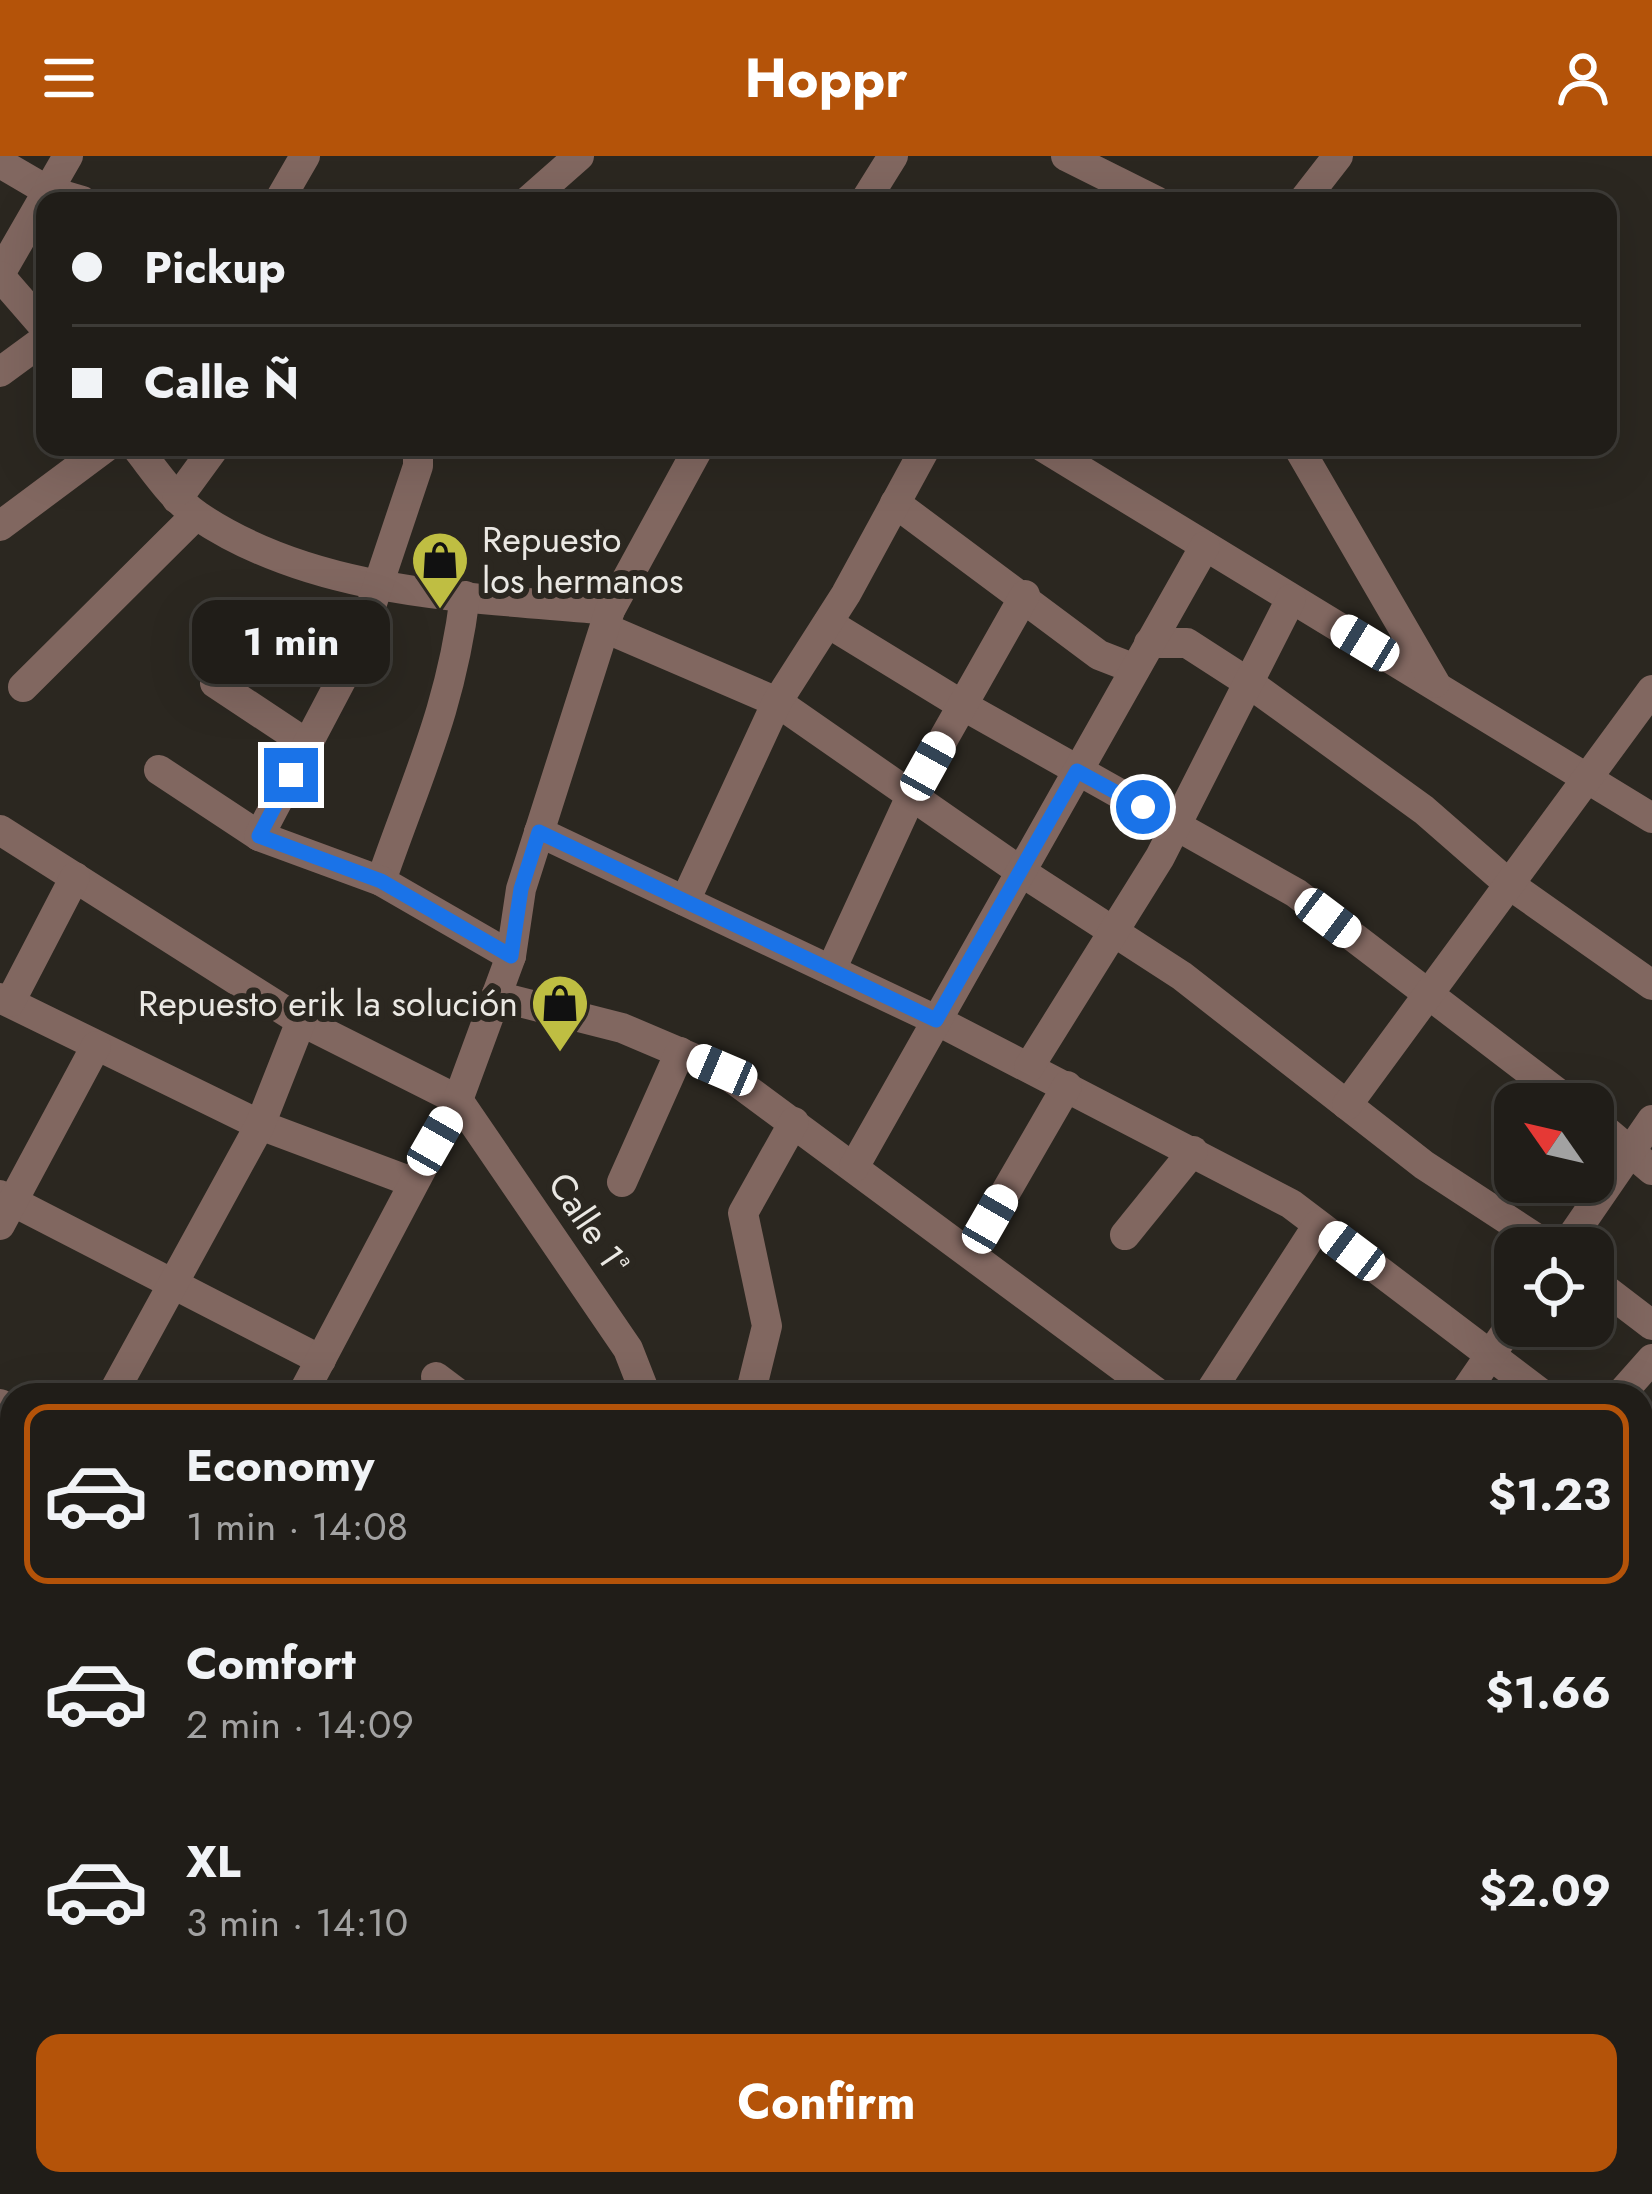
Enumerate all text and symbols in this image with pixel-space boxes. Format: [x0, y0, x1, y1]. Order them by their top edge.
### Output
text: Hoppr [744, 39, 908, 117]
icon: menu [36, 45, 102, 111]
icon: person [1550, 45, 1616, 111]
text: Pickup [144, 235, 286, 300]
text: Calle Ñ [144, 350, 299, 415]
place label: Repuesto los hermanos [482, 513, 684, 606]
shop icon: Repuesto los hermanos [409, 529, 471, 611]
callout: 1 min [192, 601, 390, 685]
car [1325, 609, 1405, 677]
text: 1 min [243, 613, 339, 670]
car [895, 726, 961, 806]
route end [264, 748, 318, 802]
route start [1116, 780, 1170, 834]
car [1288, 882, 1368, 954]
shop icon: Repuesto erik la solución [529, 972, 591, 1054]
place label: Repuesto erik la solución [138, 977, 518, 1029]
car [682, 1039, 762, 1101]
north arrow [1494, 1083, 1614, 1203]
map controls [1494, 1083, 1614, 1347]
car [401, 1101, 469, 1181]
street label: Calle 1ª [536, 1162, 642, 1284]
car [956, 1179, 1024, 1259]
car [1312, 1215, 1392, 1287]
button: locate [1494, 1227, 1614, 1347]
text: Economy [186, 1433, 374, 1498]
icon: car [42, 1440, 150, 1548]
text: $1.23 [1488, 1462, 1611, 1527]
text: 1 min · 14:08 [186, 1498, 408, 1555]
text: Comfort [186, 1631, 356, 1696]
icon: car [42, 1638, 150, 1746]
text: $1.66 [1485, 1660, 1611, 1725]
text: 2 min · 14:09 [186, 1696, 414, 1753]
text: XL [186, 1829, 241, 1894]
icon: car [42, 1836, 150, 1944]
text: $2.09 [1479, 1858, 1611, 1923]
text: 3 min · 14:10 [186, 1894, 408, 1951]
button: Confirm [36, 2034, 1617, 2172]

